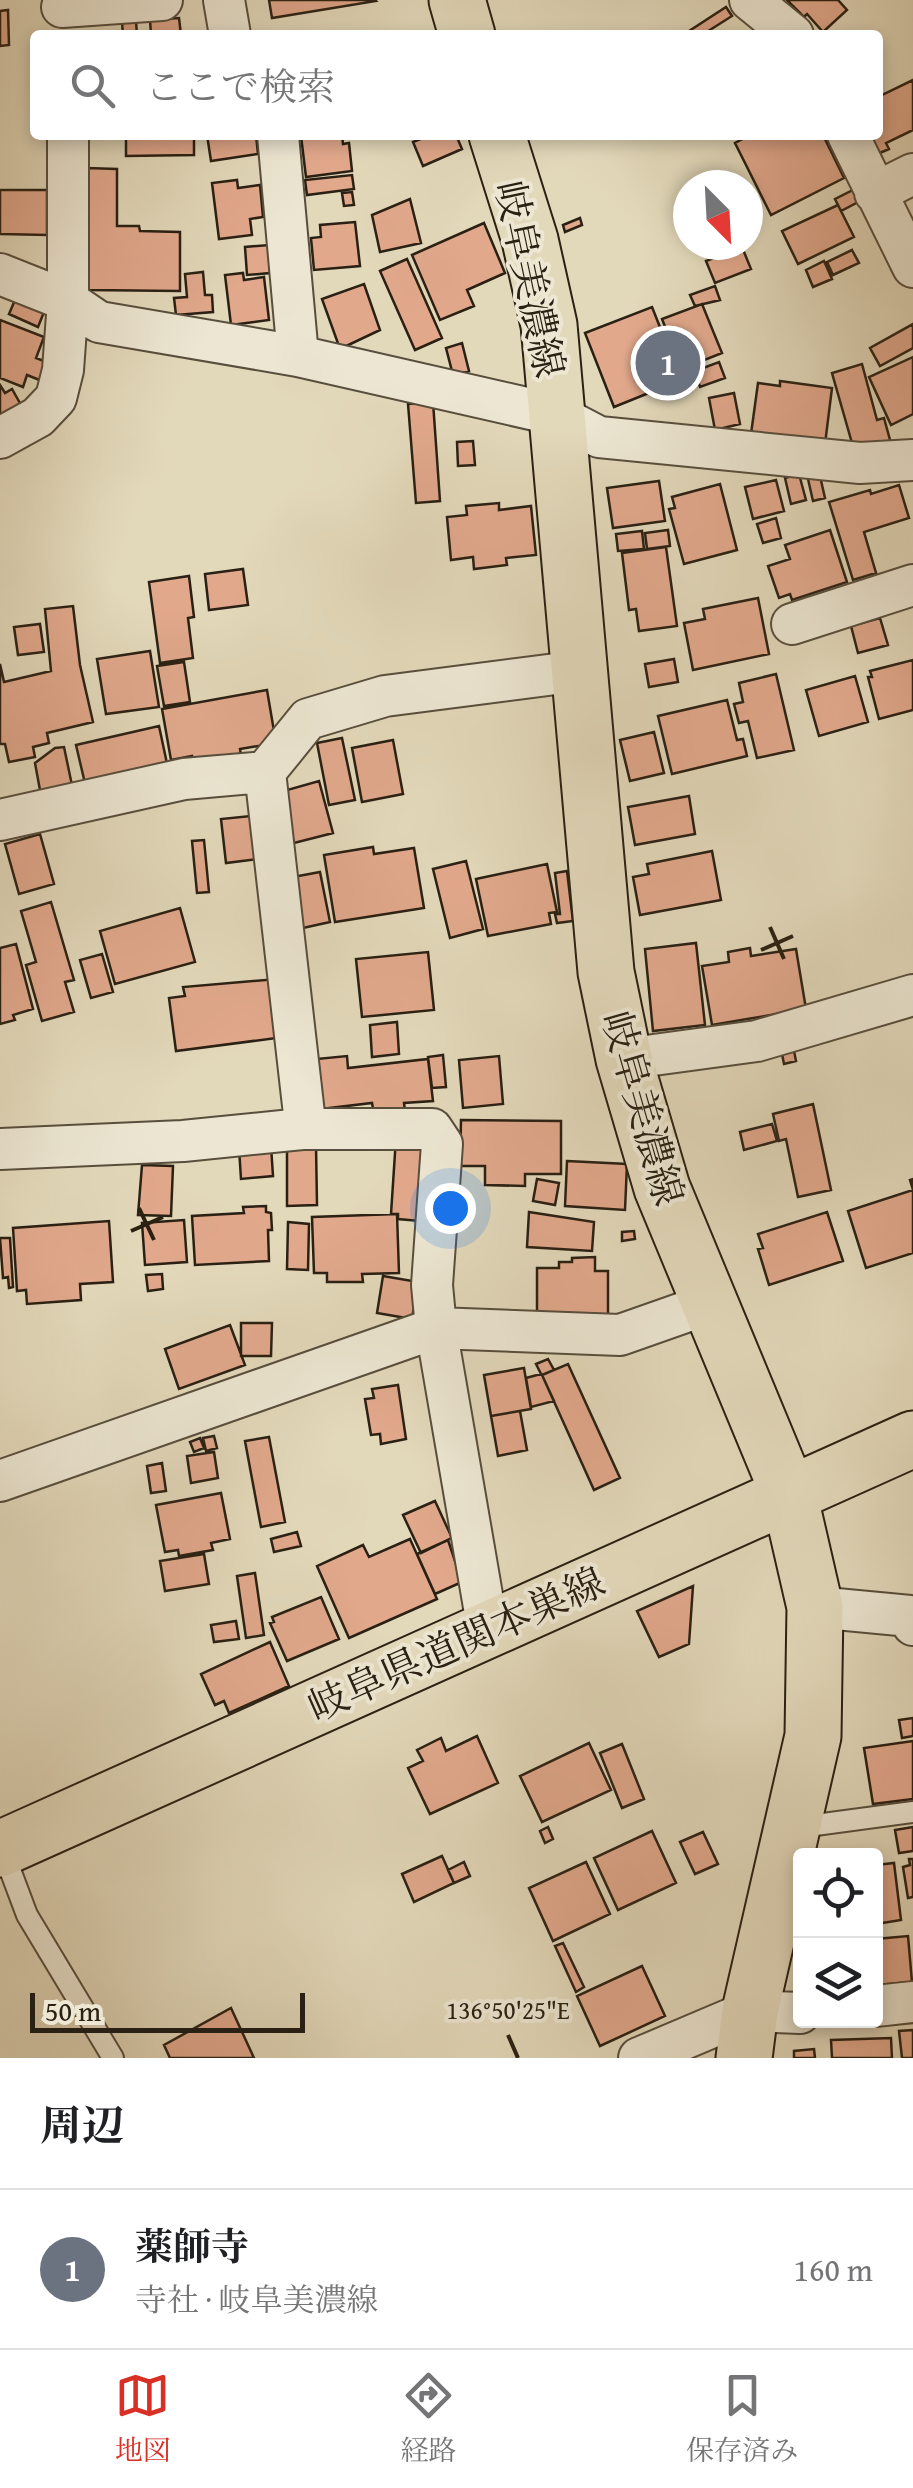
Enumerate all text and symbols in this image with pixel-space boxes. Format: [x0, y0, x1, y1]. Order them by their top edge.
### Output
search box [30, 30, 883, 140]
icon: search [65, 58, 120, 113]
text: ここで検索 [145, 58, 335, 114]
north arrow [673, 170, 763, 260]
street label: 岐阜美濃線 [481, 175, 580, 383]
pin: 1 [636, 326, 700, 400]
street label: 岐阜美濃線 [588, 1004, 699, 1212]
your location [425, 1183, 476, 1234]
street label: 岐阜県道関本巣線 [298, 1552, 614, 1736]
map controls [793, 1848, 883, 2028]
button: locate [793, 1848, 883, 1938]
button: layers [793, 1938, 883, 2028]
scale bar [30, 1988, 305, 2032]
text: 50 m [45, 1990, 101, 2031]
text: 136°50'25"E [446, 1992, 570, 2028]
text: 周辺 [40, 2094, 124, 2155]
text: 薬師寺 [135, 2218, 249, 2274]
text: 1 [64, 2246, 81, 2293]
text: 160 m [794, 2246, 873, 2293]
text: 寺社 · 岐阜美濃線 [135, 2276, 378, 2323]
tab: 地図 [115, 2368, 171, 2470]
tab: 経路 [400, 2368, 456, 2470]
tab: 保存済み [686, 2368, 798, 2470]

